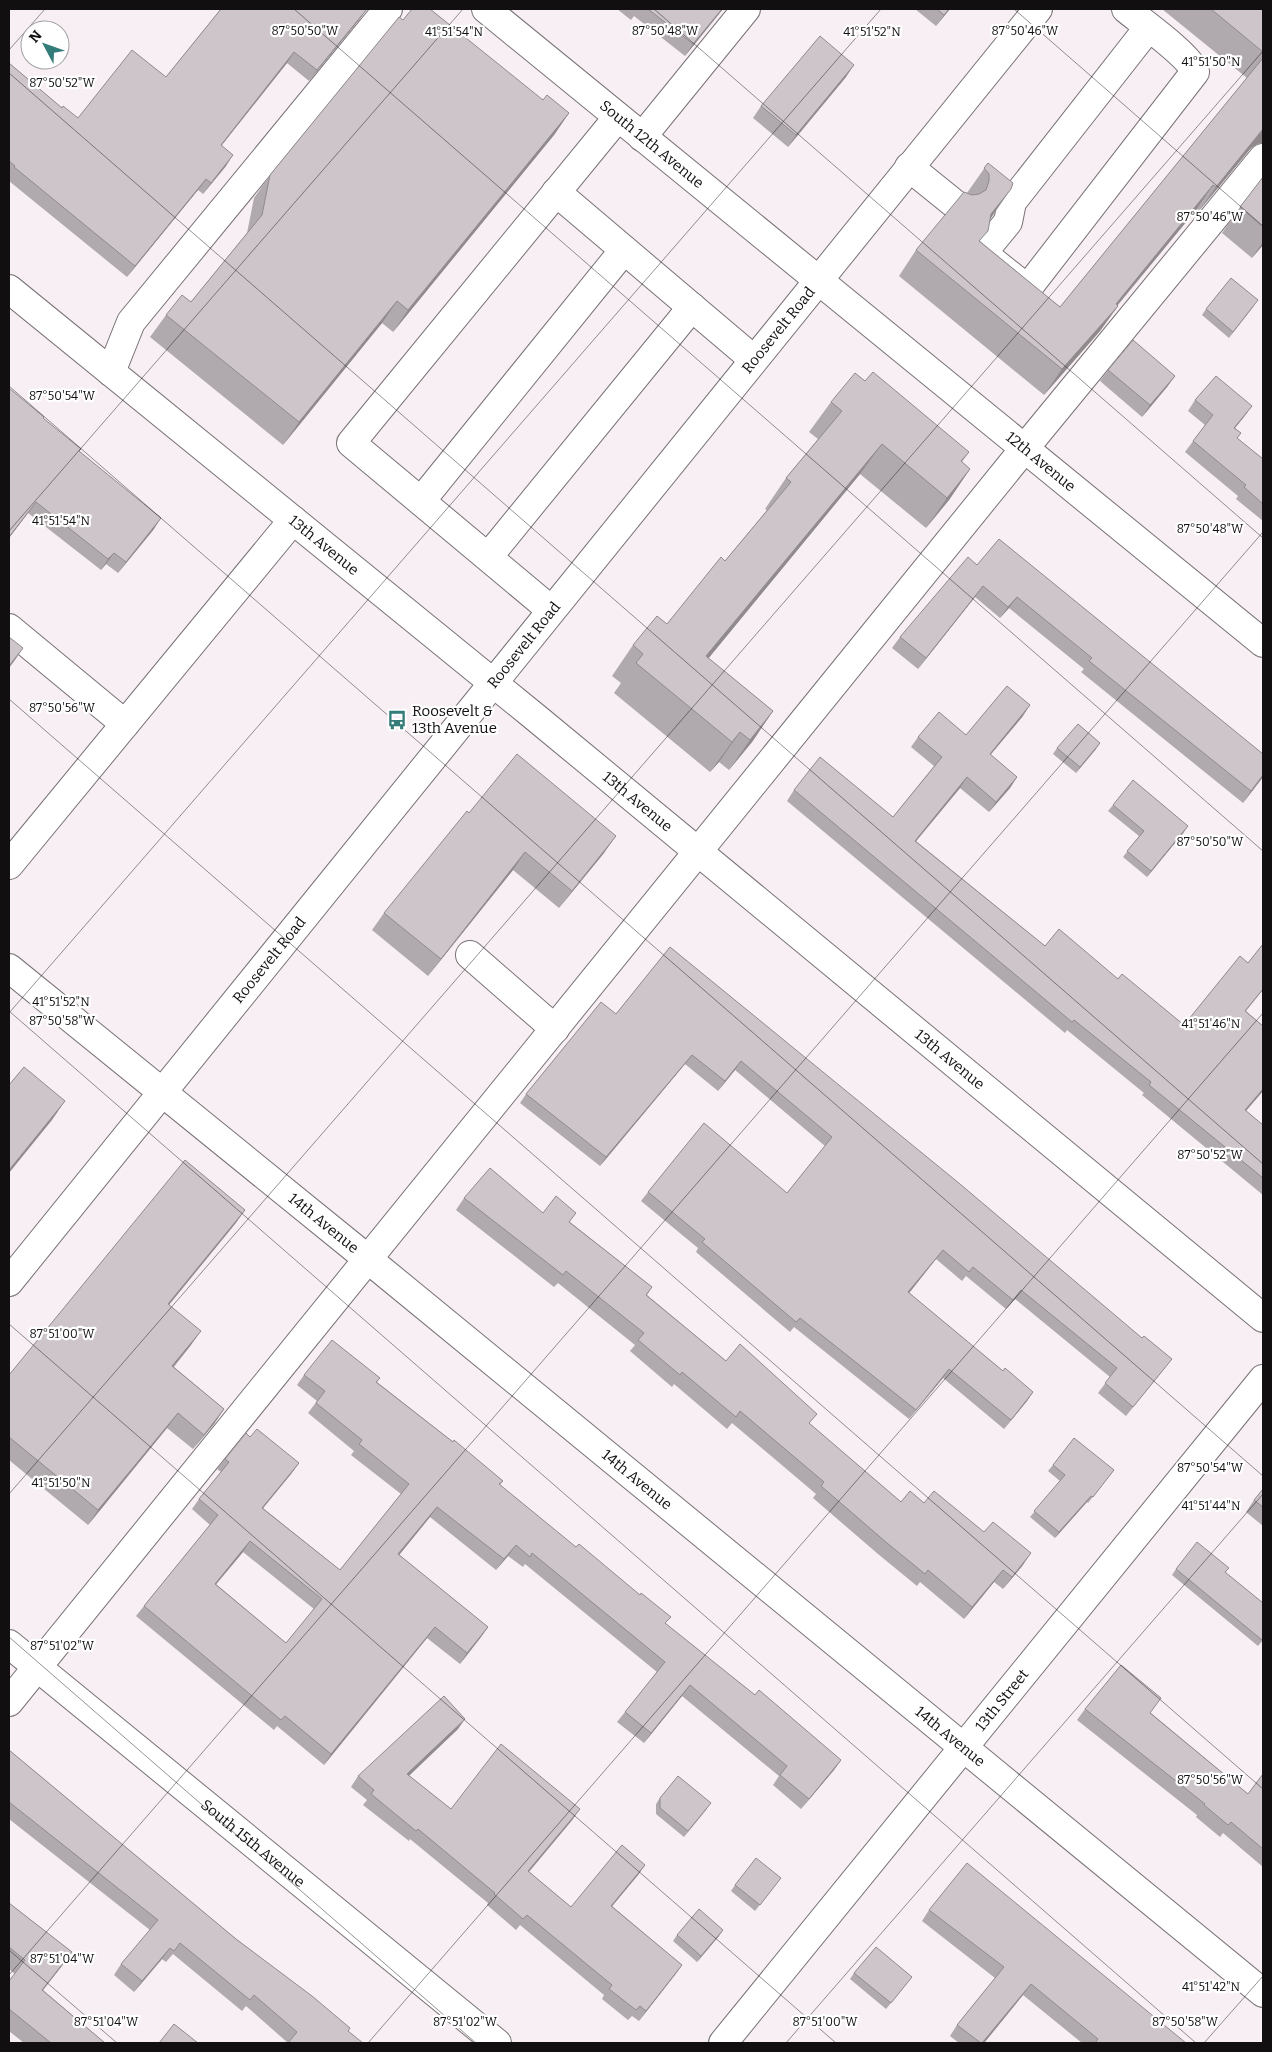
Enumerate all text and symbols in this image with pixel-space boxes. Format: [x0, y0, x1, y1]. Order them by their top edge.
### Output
north arrow [20, 20, 70, 70]
text: 87°50'50"W [272, 24, 339, 38]
text: 87°50'48"W [632, 24, 699, 38]
text: 87°50'46"W [992, 24, 1059, 38]
text: 41°51'54"N [425, 25, 484, 39]
text: 41°51'52"N [843, 25, 901, 39]
text: N [26, 27, 46, 46]
text: 41°51'50"N [1182, 55, 1241, 69]
text: 87°50'52"W [29, 76, 95, 90]
street label: South 12th Avenue [596, 97, 708, 192]
text: 87°50'46"W [1177, 210, 1244, 224]
street label: Roosevelt Road [738, 283, 819, 377]
text: 87°50'54"W [29, 389, 96, 403]
street label: 12th Avenue [1002, 428, 1079, 495]
street label: 13th Avenue [285, 511, 363, 579]
text: 41°51'54"N [32, 514, 91, 528]
text: 87°50'48"W [1177, 522, 1244, 536]
street label: Roosevelt Road [484, 598, 564, 692]
text: 87°50'56"W [29, 701, 96, 715]
place label: Roosevelt & 13th Avenue [412, 702, 497, 737]
bus stop icon: Roosevelt & 13th Avenue [386, 709, 408, 731]
street label: 13th Avenue [599, 768, 676, 836]
text: 87°50'50"W [1177, 835, 1244, 849]
street label: Roosevelt Road [229, 913, 310, 1007]
text: 41°51'52"N [32, 995, 90, 1009]
text: 87°50'58"W [29, 1014, 96, 1028]
text: 41°51'46"N [1182, 1017, 1241, 1031]
street label: 13th Avenue [911, 1025, 988, 1093]
text: 87°50'52"W [1177, 1148, 1243, 1162]
street label: 14th Avenue [285, 1189, 362, 1257]
text: 87°51'00"W [29, 1327, 95, 1341]
street label: 14th Avenue [598, 1446, 676, 1514]
text: 87°50'54"W [1177, 1461, 1244, 1475]
text: 41°51'50"N [32, 1476, 91, 1490]
text: 41°51'44"N [1182, 1499, 1241, 1513]
text: 87°51'02"W [30, 1639, 95, 1653]
street label: 13th Street [971, 1665, 1033, 1735]
street label: 14th Avenue [911, 1702, 989, 1770]
text: 87°50'56"W [1177, 1773, 1244, 1787]
street label: South 15th Avenue [197, 1796, 308, 1891]
text: 87°51'04"W [30, 1952, 95, 1966]
text: 41°51'42"N [1182, 1980, 1241, 1994]
text: 87°51'04"W [74, 2015, 139, 2029]
text: 87°51'02"W [433, 2015, 498, 2029]
text: 87°51'00"W [792, 2015, 858, 2029]
text: 87°50'58"W [1152, 2015, 1219, 2029]

